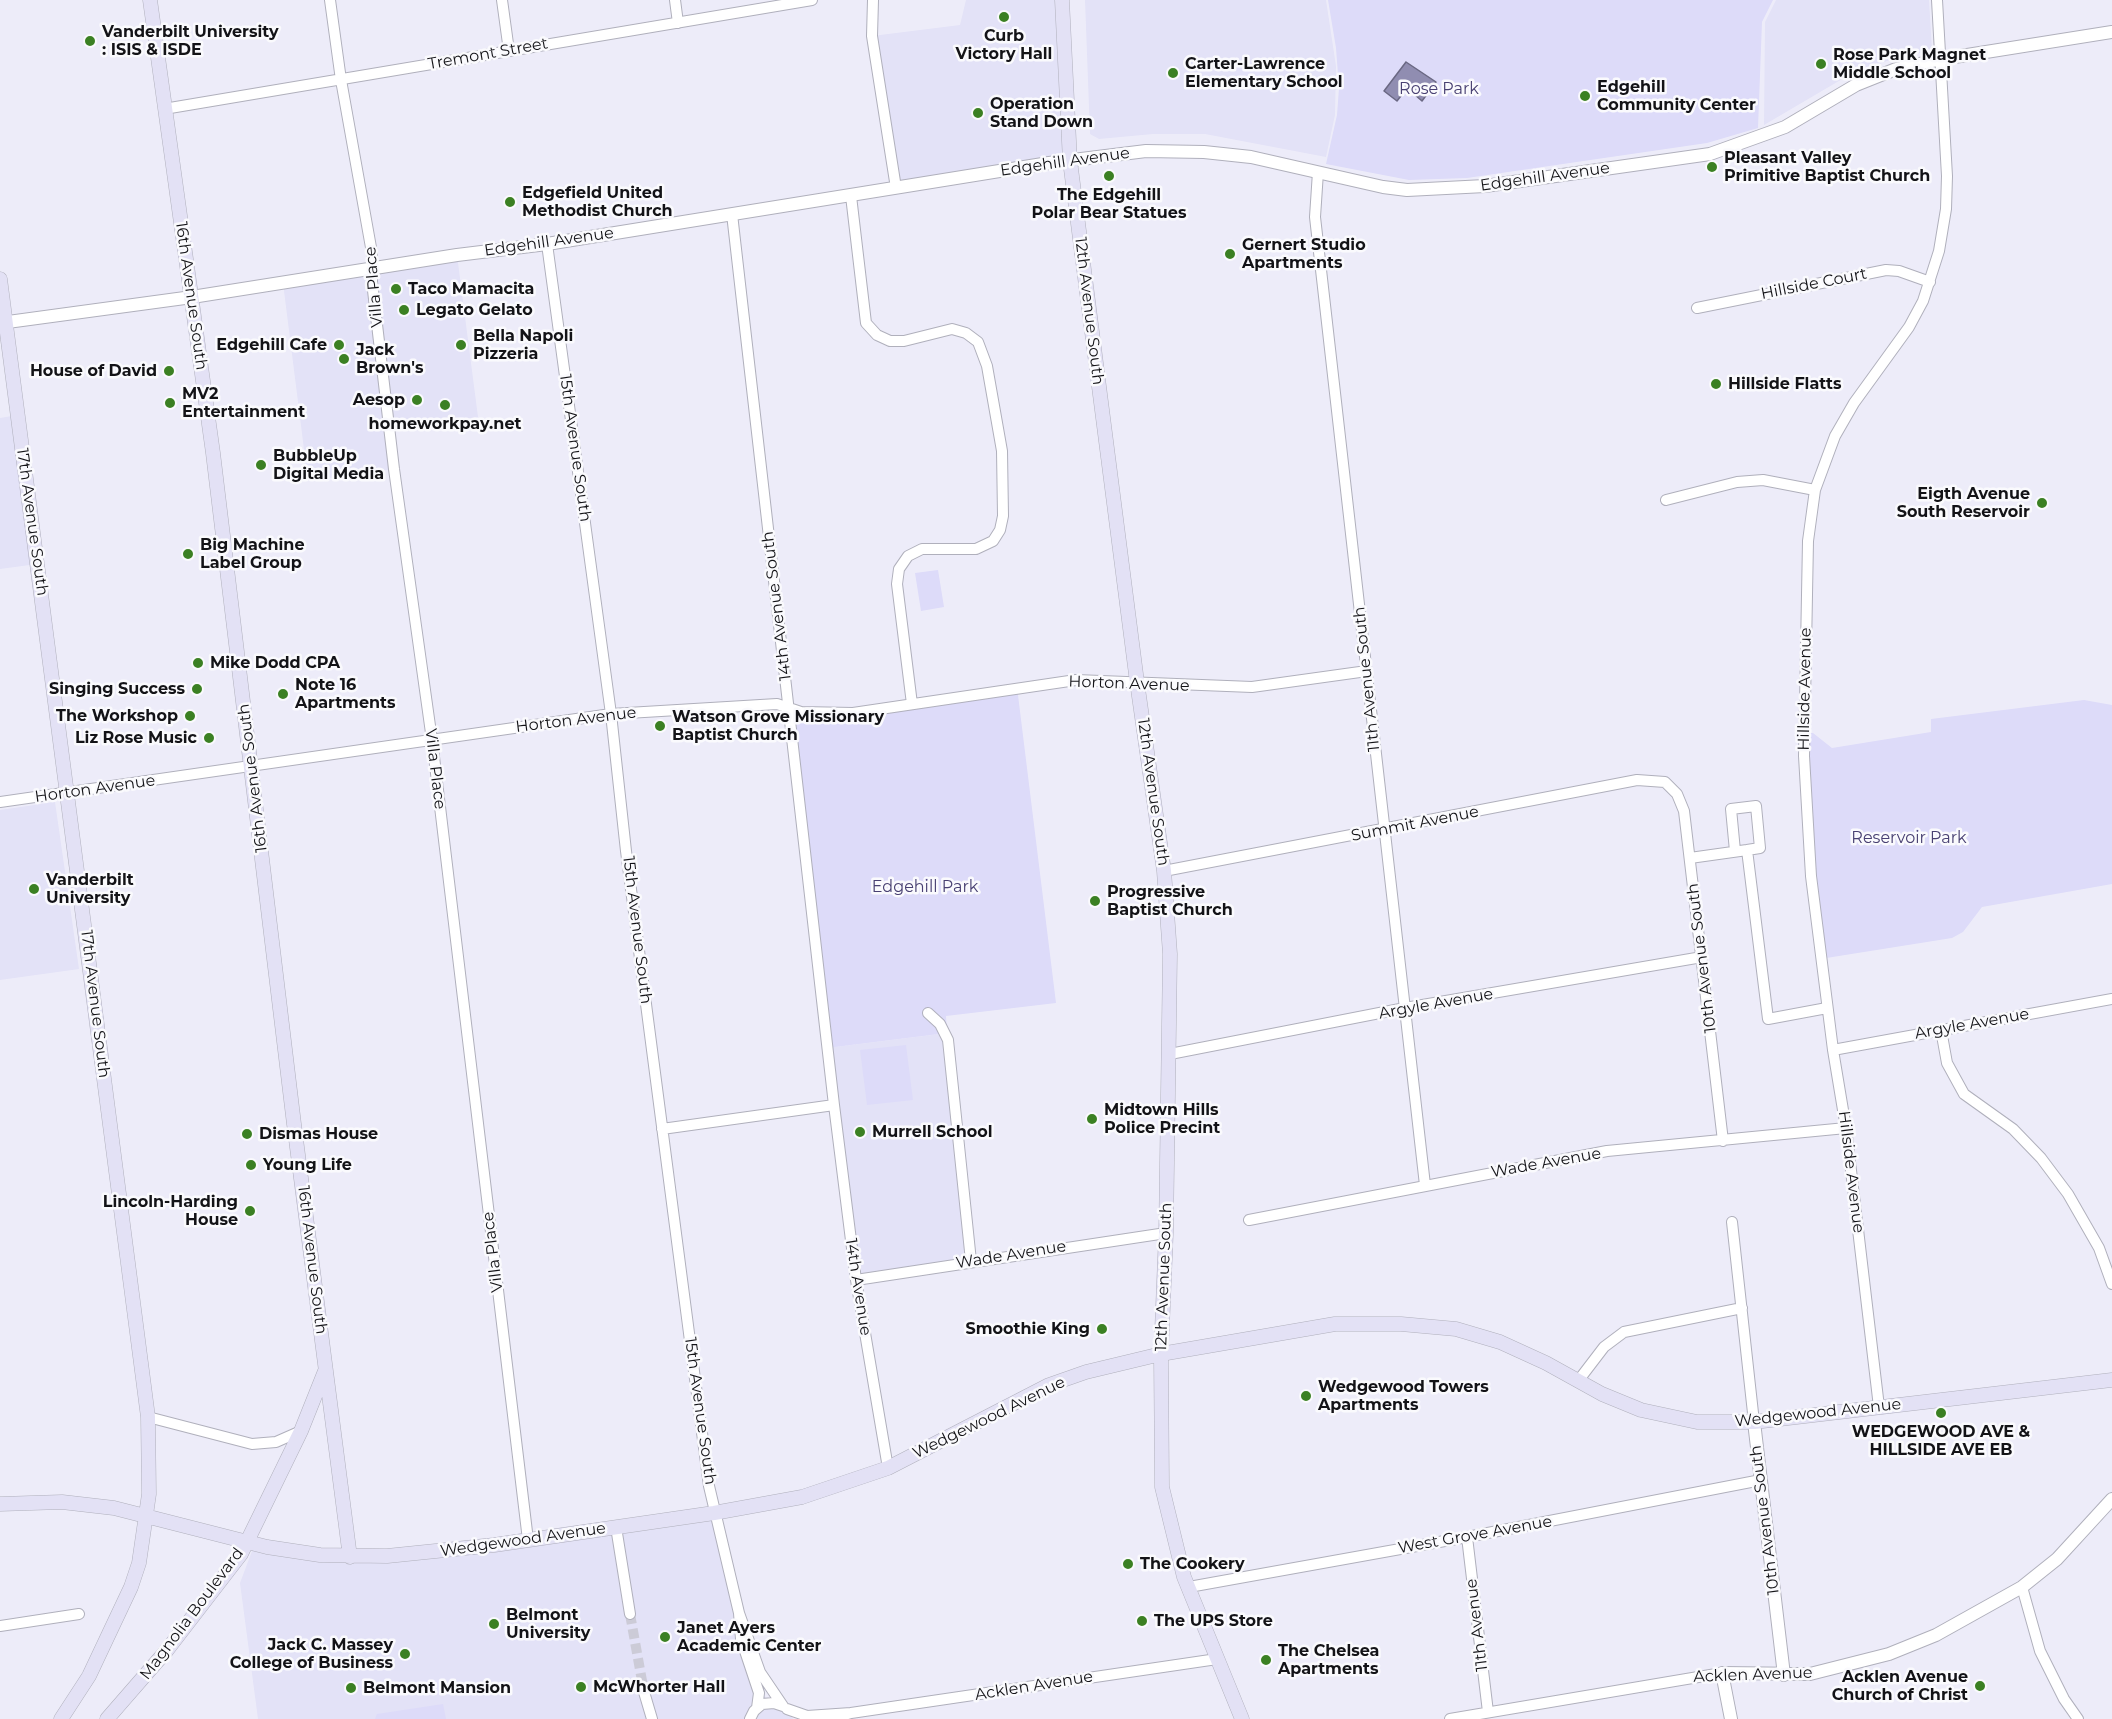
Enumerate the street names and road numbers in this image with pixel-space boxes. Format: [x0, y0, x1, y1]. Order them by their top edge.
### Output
street label: Tremont Street [426, 34, 550, 74]
street label: Edgehill Avenue [999, 143, 1131, 181]
street label: Edgehill Avenue [1479, 158, 1611, 196]
street label: 16th Avenue South [171, 221, 211, 371]
street label: Edgehill Avenue [483, 223, 615, 261]
street label: 12th Avenue South [1070, 236, 1108, 386]
street label: Villa Place [361, 246, 387, 328]
street label: Hillside Court [1759, 264, 1869, 304]
street label: 15th Avenue South [555, 373, 595, 523]
street label: 17th Avenue South [12, 447, 52, 597]
street label: 14th Avenue South [758, 530, 796, 682]
street label: 11th Avenue South [1350, 606, 1384, 752]
street label: Hillside Avenue [1794, 627, 1816, 751]
street label: Horton Avenue [1068, 672, 1190, 696]
street label: 16th Avenue South [234, 703, 272, 853]
street label: Horton Avenue [515, 703, 637, 737]
street label: 12th Avenue South [1133, 717, 1173, 867]
street label: Villa Place [421, 728, 449, 810]
street label: Horton Avenue [34, 771, 156, 807]
street label: Summit Avenue [1349, 802, 1481, 846]
street label: 15th Avenue South [618, 855, 656, 1005]
street label: 10th Avenue South [1683, 882, 1721, 1034]
street label: 17th Avenue South [76, 929, 114, 1079]
street label: Argyle Avenue [1377, 984, 1495, 1024]
street label: Argyle Avenue [1913, 1004, 2031, 1044]
street label: Hillside Avenue [1834, 1110, 1868, 1234]
street label: Wade Avenue [1489, 1144, 1603, 1182]
street label: 16th Avenue South [293, 1185, 331, 1335]
street label: 12th Avenue South [1152, 1202, 1176, 1352]
street label: Villa Place [479, 1211, 507, 1293]
street label: 14th Avenue [841, 1237, 875, 1337]
street label: Wade Avenue [954, 1237, 1068, 1273]
street label: 15th Avenue South [680, 1336, 720, 1486]
street label: Wedgewood Avenue [910, 1373, 1068, 1463]
street label: Wedgewood Avenue [1734, 1395, 1902, 1431]
street label: 10th Avenue South [1746, 1444, 1784, 1596]
street label: West Grove Avenue [1396, 1512, 1554, 1558]
street label: Wedgewood Avenue [439, 1519, 607, 1561]
street label: Magnolia Boulevard [136, 1544, 248, 1684]
street label: 11th Avenue [1462, 1577, 1492, 1673]
street label: Acklen Avenue [1693, 1663, 1813, 1687]
street label: Acklen Avenue [974, 1667, 1094, 1705]

